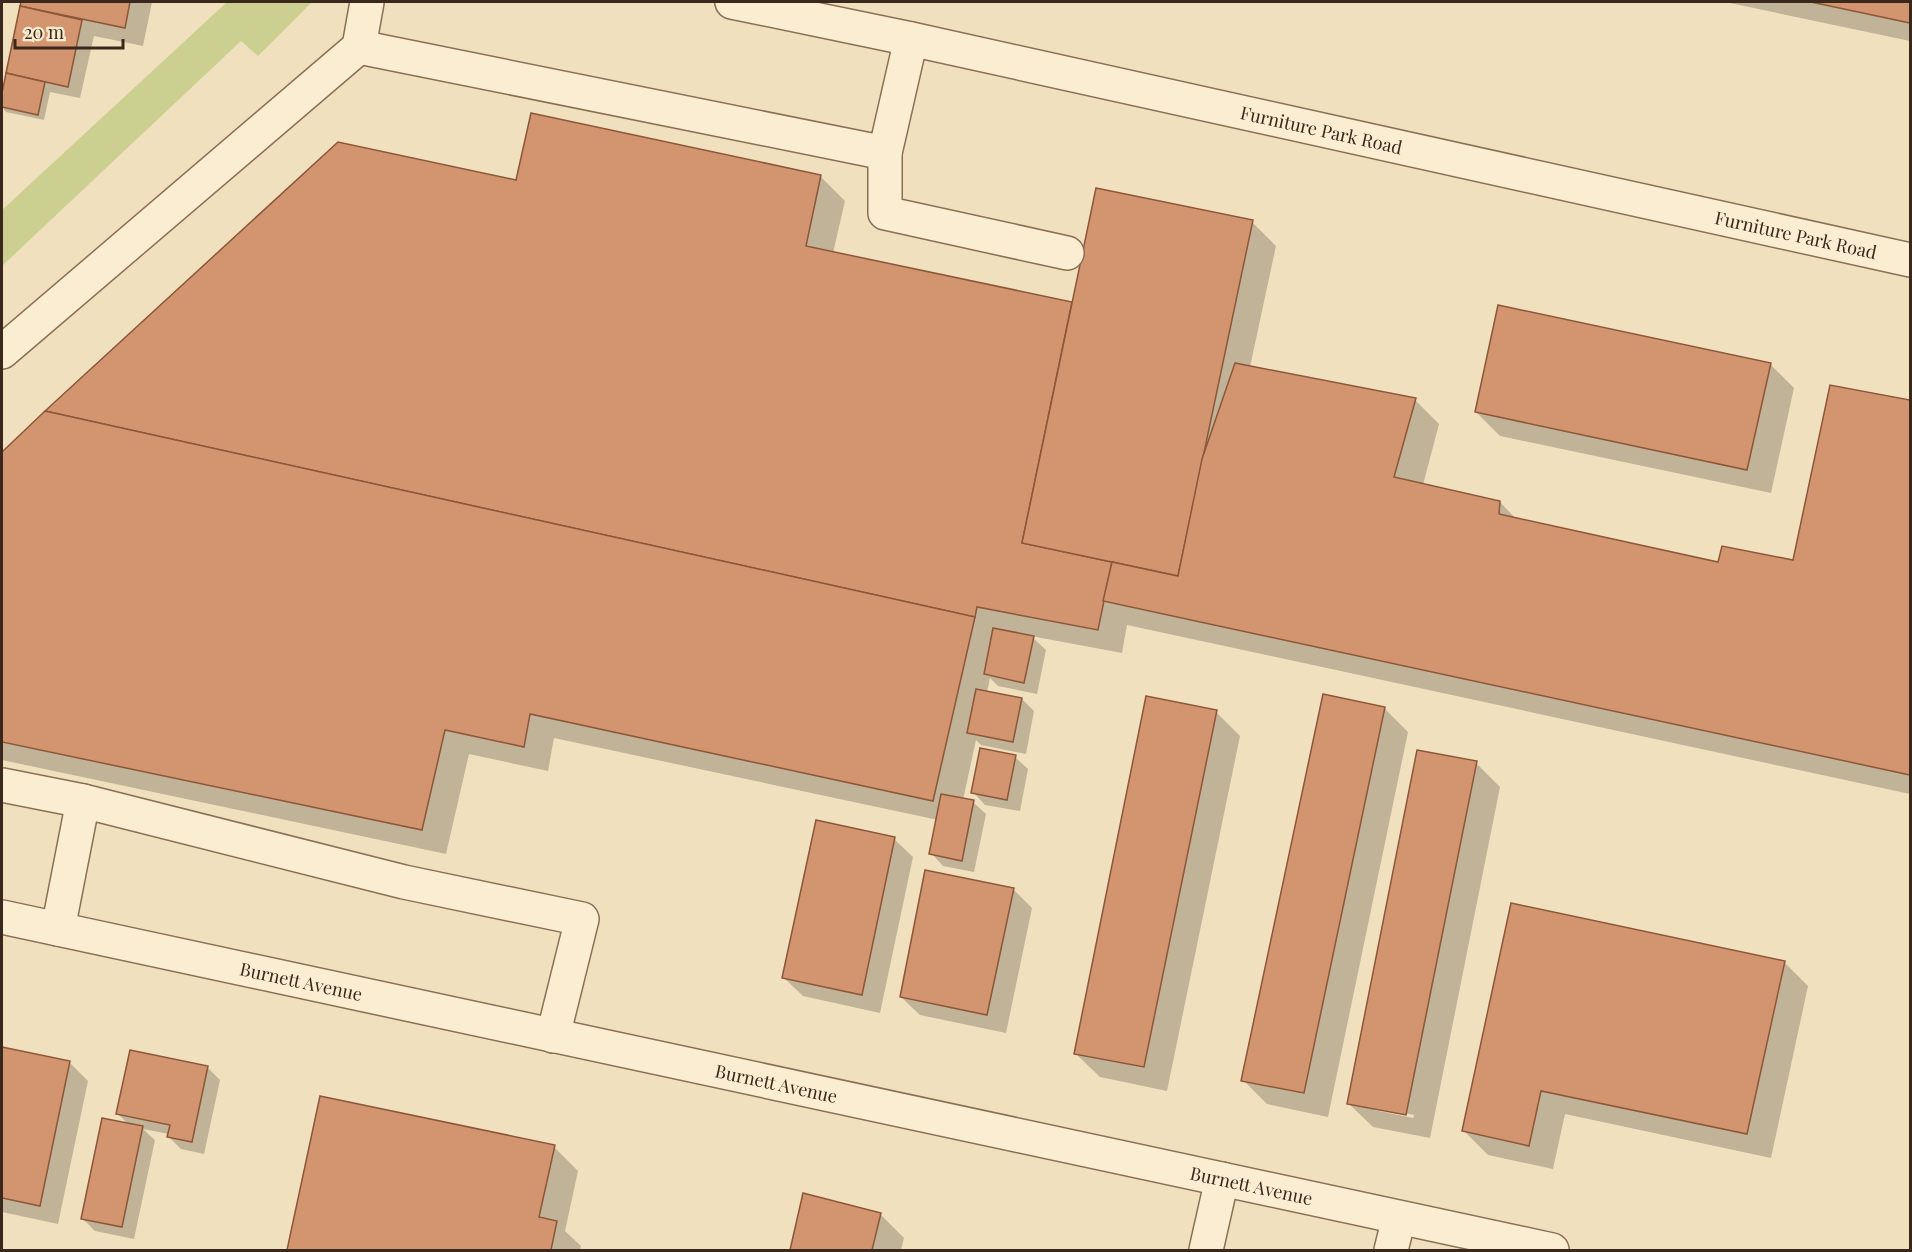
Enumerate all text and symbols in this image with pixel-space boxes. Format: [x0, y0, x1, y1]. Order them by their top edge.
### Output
scale bar [15, 12, 123, 50]
text: 20 m [24, 20, 64, 44]
street label: Furniture Park Road [1238, 100, 1405, 159]
street label: Furniture Park Road [1713, 205, 1880, 264]
street label: Burnett Avenue [238, 956, 365, 1006]
street label: Burnett Avenue [713, 1059, 840, 1108]
street label: Burnett Avenue [1188, 1161, 1315, 1210]

